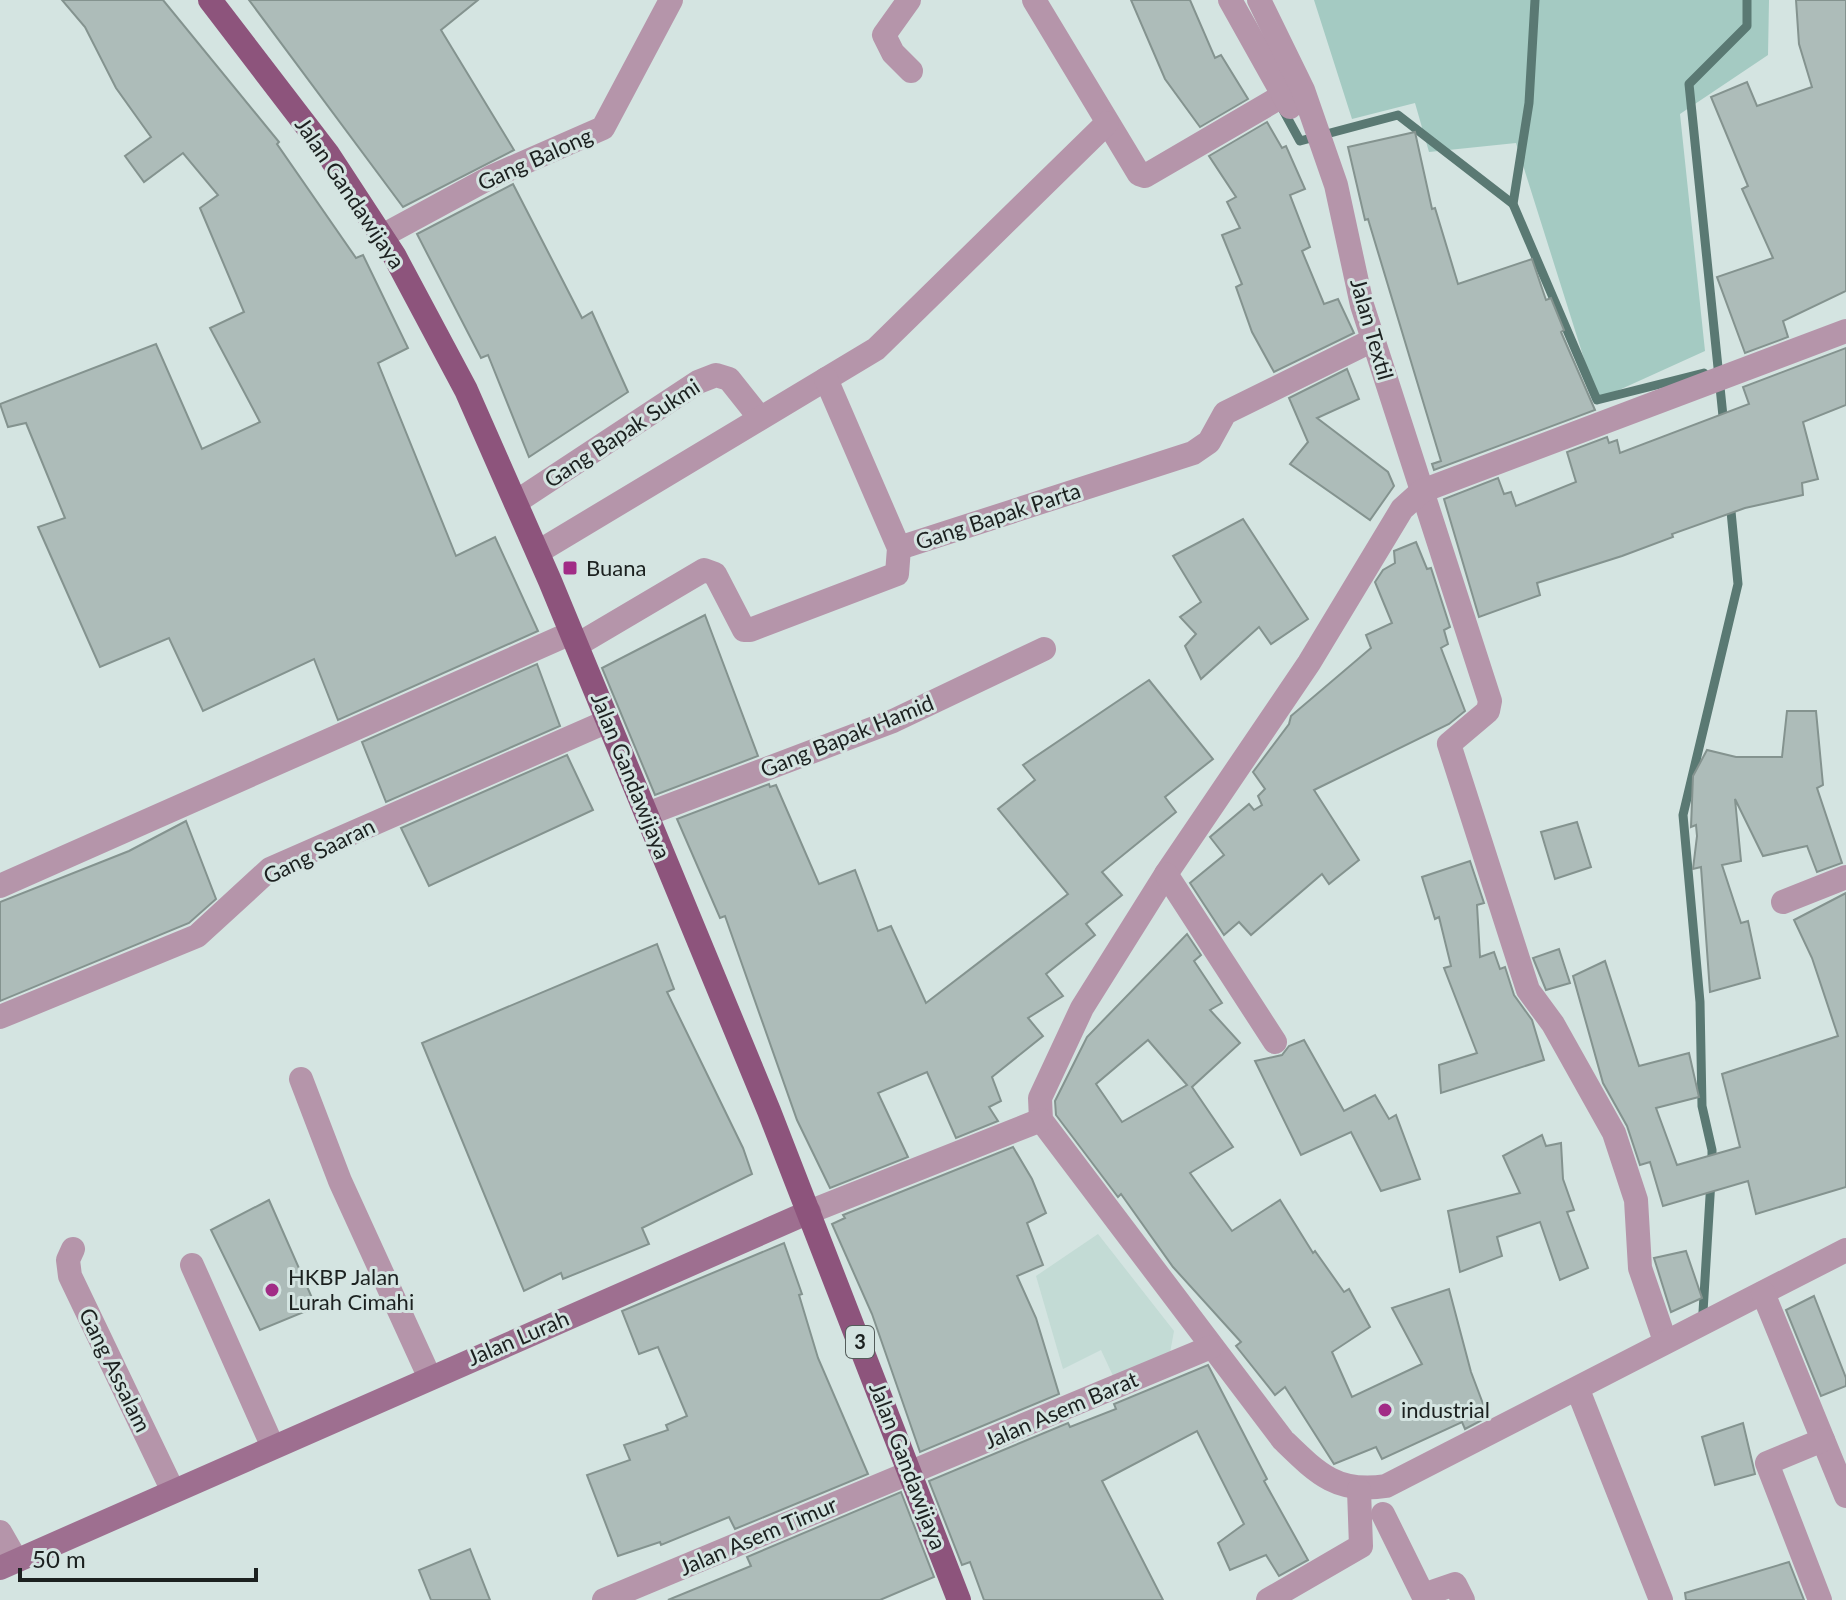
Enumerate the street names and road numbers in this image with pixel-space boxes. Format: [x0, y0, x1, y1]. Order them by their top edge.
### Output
street label: Jalan Gandawijaya [290, 112, 411, 274]
street label: Gang Balong [473, 121, 596, 196]
street label: Jalan Textil [1345, 275, 1400, 383]
street label: Gang Bapak Sukmi [539, 372, 705, 493]
street label: Gang Bapak Parta [912, 476, 1084, 555]
street label: Gang Bapak Hamid [756, 688, 937, 783]
street label: Jalan Gandawijaya [586, 689, 677, 863]
street label: Gang Saaran [258, 812, 379, 889]
street label: Gang Assalam [74, 1303, 157, 1436]
street label: Jalan Lurah [463, 1304, 573, 1371]
road number: 3 [846, 1326, 874, 1358]
street label: Jalan Asem Barat [980, 1365, 1142, 1454]
street label: Jalan Gandawijaya [864, 1378, 953, 1553]
street label: Jalan Asem Timur [675, 1490, 841, 1581]

